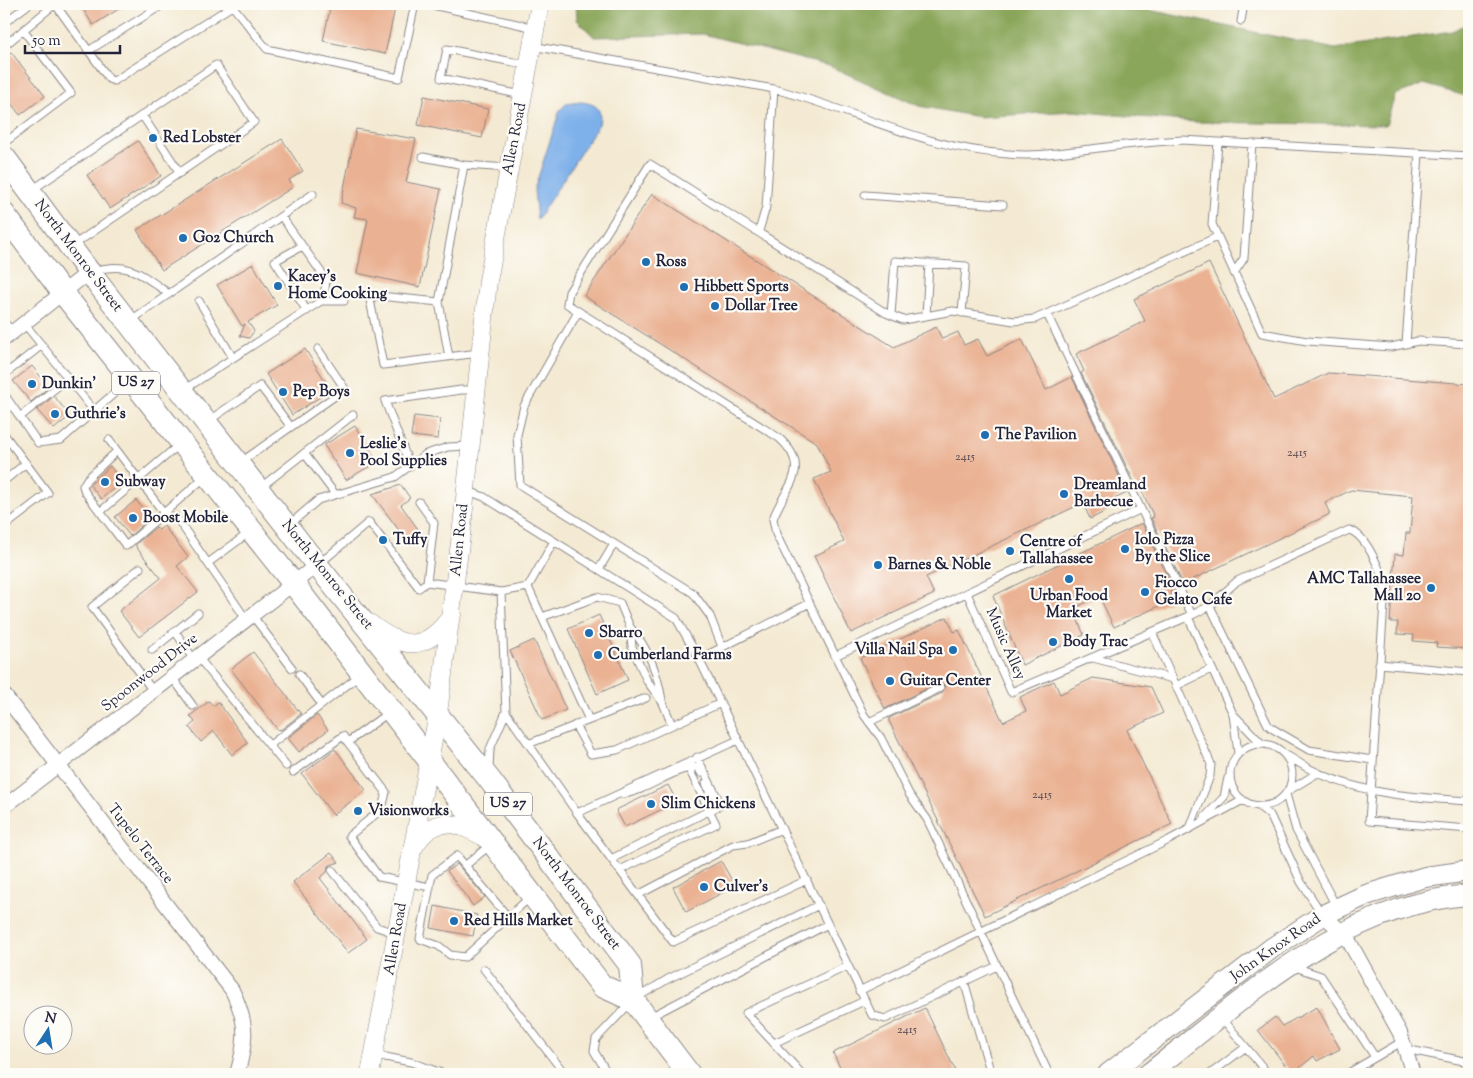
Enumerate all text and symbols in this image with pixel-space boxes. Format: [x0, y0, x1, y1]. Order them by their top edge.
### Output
scale bar [25, 22, 120, 54]
text: 50 m [31, 31, 61, 52]
street label: Allen Road [498, 101, 532, 177]
place label: Red Lobster [163, 128, 241, 149]
marker: Red Lobster [147, 132, 159, 144]
street label: North Monroe Street [29, 195, 127, 317]
place label: Go2 Church [193, 228, 274, 249]
marker: Go2 Church [177, 232, 189, 244]
place label: Ross [656, 252, 686, 273]
marker: Ross [640, 256, 652, 268]
place label: Kacey's Home Cooking [288, 267, 388, 305]
place label: Hibbett Sports [694, 277, 789, 298]
marker: Kacey's Home Cooking [272, 280, 284, 292]
marker: Hibbett Sports [678, 281, 690, 293]
place label: Dollar Tree [725, 296, 798, 317]
marker: Dollar Tree [709, 300, 721, 312]
road number: US 27 [112, 372, 160, 394]
place label: Dunkin' [42, 374, 96, 395]
marker: Dunkin' [26, 378, 38, 390]
place label: Pep Boys [293, 382, 350, 403]
marker: Pep Boys [277, 386, 289, 398]
place label: Guthrie's [65, 404, 126, 425]
marker: Guthrie's [49, 408, 61, 420]
place label: The Pavilion [995, 425, 1077, 446]
marker: The Pavilion [979, 429, 991, 441]
place label: Leslie's Pool Supplies [360, 434, 447, 472]
house number: 2415 [1287, 444, 1307, 462]
marker: Leslie's Pool Supplies [344, 447, 356, 459]
house number: 2415 [955, 448, 975, 466]
place label: Subway [115, 472, 166, 493]
place label: Dreamland Barbecue [1074, 475, 1147, 513]
marker: Subway [99, 476, 111, 488]
marker: Dreamland Barbecue [1058, 488, 1070, 500]
street label: Allen Road [446, 502, 474, 577]
place label: Boost Mobile [143, 508, 228, 529]
marker: Boost Mobile [127, 512, 139, 524]
street label: North Monroe Street [276, 516, 378, 634]
place label: Tuffy [393, 530, 428, 551]
place label: Iolo Pizza By the Slice [1135, 530, 1210, 568]
place label: Centre of Tallahassee [1020, 532, 1093, 570]
marker: Tuffy [377, 534, 389, 546]
marker: Iolo Pizza By the Slice [1119, 543, 1131, 555]
marker: Centre of Tallahassee [1004, 545, 1016, 557]
place label: Barnes & Noble [888, 555, 991, 576]
marker: Barnes & Noble [872, 559, 884, 571]
place label: AMC Tallahassee Mall 20 [1307, 569, 1421, 607]
marker: Urban Food Market [1063, 573, 1075, 585]
place label: Fiocco Gelato Cafe [1155, 573, 1232, 611]
marker: AMC Tallahassee Mall 20 [1425, 582, 1437, 594]
place label: Urban Food Market [1030, 586, 1108, 624]
marker: Fiocco Gelato Cafe [1139, 586, 1151, 598]
street label: Music Alley [980, 605, 1030, 684]
place label: Sbarro [599, 623, 642, 644]
marker: Sbarro [583, 627, 595, 639]
street label: Spoonwood Drive [97, 629, 203, 717]
place label: Body Trac [1063, 632, 1128, 653]
marker: Body Trac [1047, 636, 1059, 648]
place label: Villa Nail Spa [854, 640, 943, 661]
marker: Villa Nail Spa [947, 644, 959, 656]
place label: Cumberland Farms [608, 645, 732, 666]
marker: Cumberland Farms [592, 649, 604, 661]
place label: Guitar Center [900, 671, 991, 692]
marker: Guitar Center [884, 675, 896, 687]
house number: 2415 [1032, 786, 1052, 804]
road number: US 27 [484, 792, 532, 816]
place label: Slim Chickens [661, 794, 756, 815]
marker: Slim Chickens [645, 798, 657, 810]
street label: Tupelo Terrace [102, 800, 178, 888]
place label: Visionworks [368, 801, 449, 822]
marker: Visionworks [352, 805, 364, 817]
street label: North Monroe Street [527, 833, 625, 955]
place label: Culver's [714, 877, 768, 898]
marker: Culver's [698, 881, 710, 893]
street label: Allen Road [379, 901, 413, 977]
street label: John Knox Road [1226, 909, 1326, 988]
place label: Red Hills Market [464, 911, 573, 932]
marker: Red Hills Market [448, 915, 460, 927]
north arrow [22, 1006, 72, 1056]
text: N [43, 1008, 58, 1030]
house number: 2415 [897, 1021, 917, 1039]

